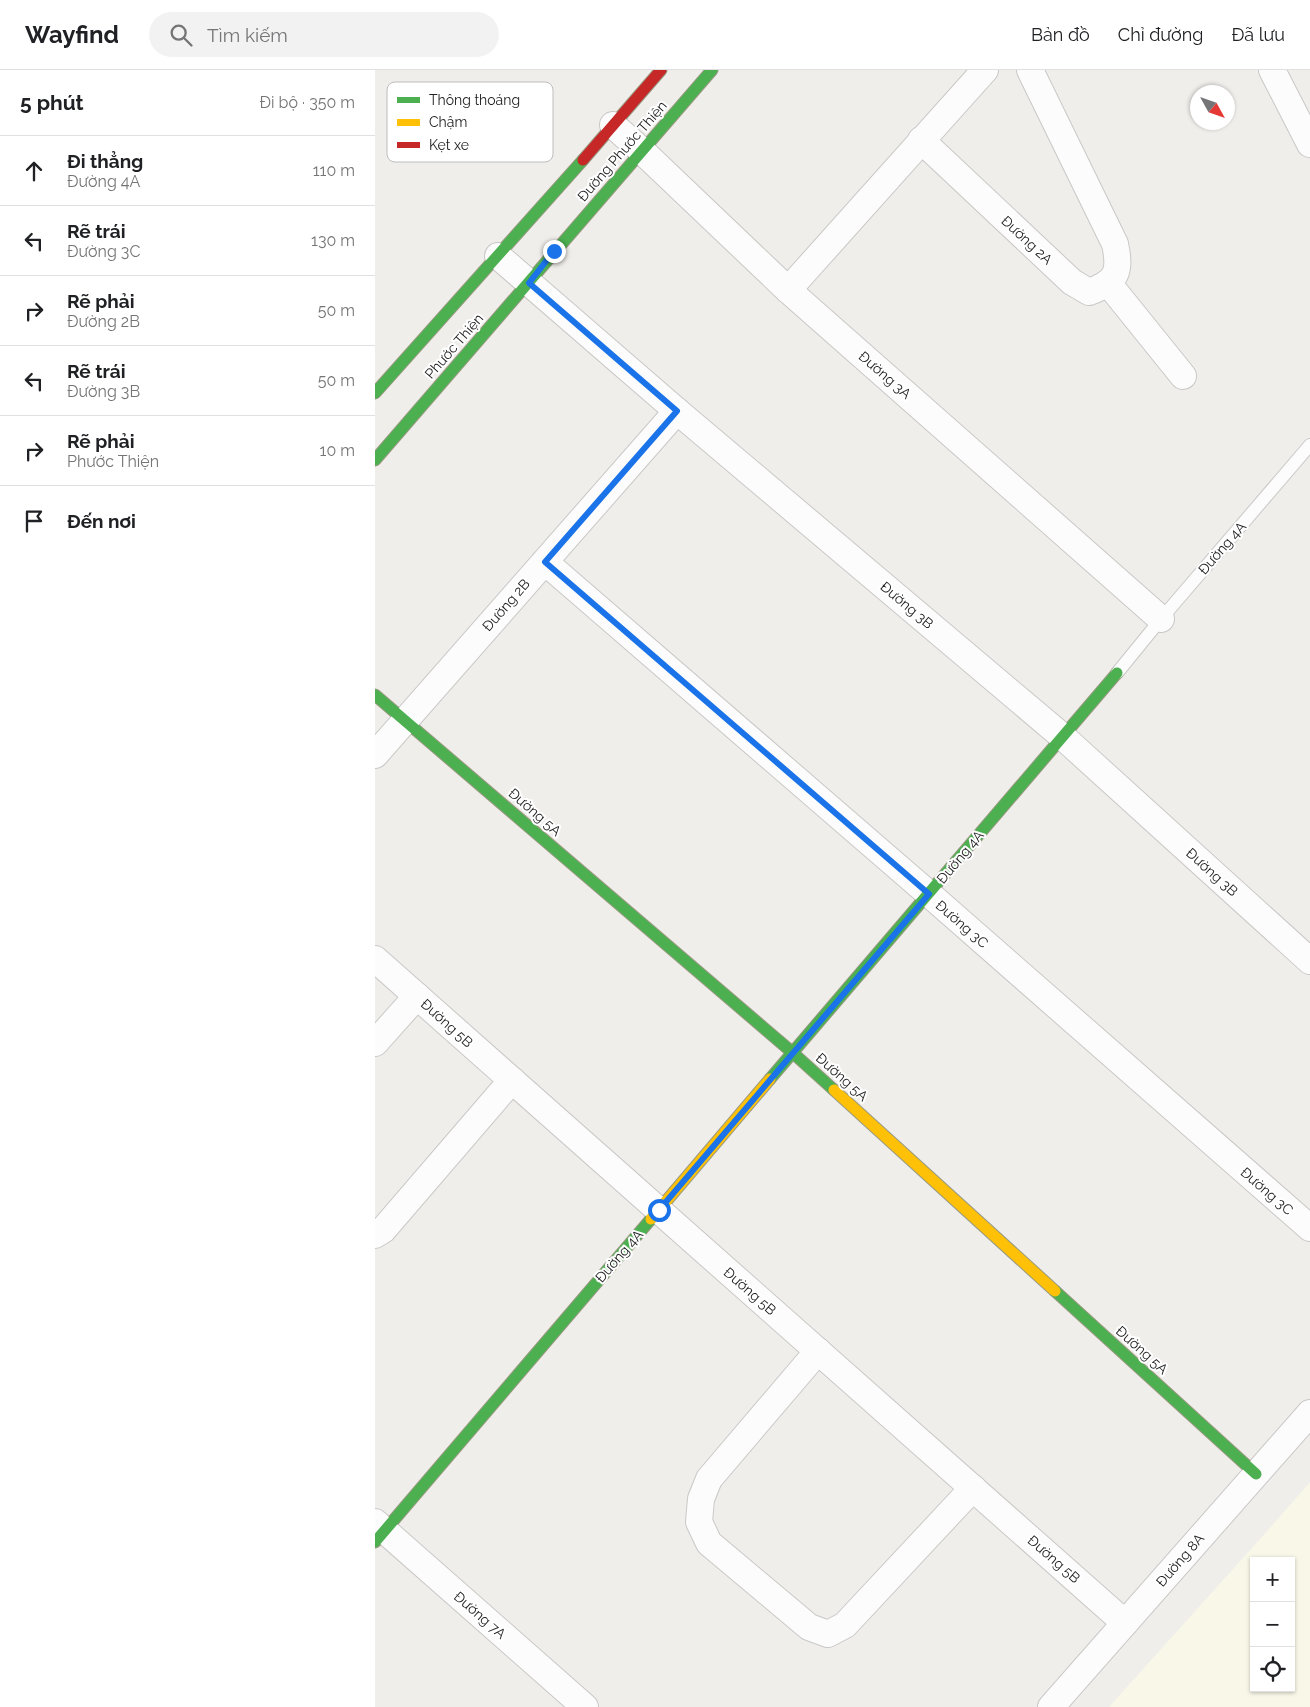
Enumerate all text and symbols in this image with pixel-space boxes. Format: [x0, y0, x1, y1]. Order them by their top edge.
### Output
search box [149, 12, 499, 57]
text: Wayfind [25, 20, 119, 49]
icon: search [167, 21, 195, 49]
text: Tìm kiếm [207, 24, 288, 46]
text: Bản đồ [1031, 24, 1090, 45]
text: Chỉ đường [1118, 24, 1203, 45]
text: Đã lưu [1231, 24, 1285, 45]
legend [387, 82, 553, 162]
north arrow [1190, 85, 1235, 130]
text: 5 phút [20, 90, 84, 115]
text: Thông thoáng [429, 92, 520, 108]
text: Đi bộ · 350 m [259, 93, 355, 112]
street label: Đường Phước Thiện [574, 98, 670, 204]
text: Chậm [429, 114, 467, 130]
text: Kẹt xe [429, 137, 469, 153]
text: Đi thẳng [67, 150, 143, 172]
icon: ahead [20, 157, 48, 185]
text: 110 m [313, 161, 355, 180]
text: Đường 4A [67, 172, 140, 191]
street label: Đường 2A [998, 212, 1056, 268]
text: Rẽ trái [67, 220, 126, 242]
icon: left [20, 227, 48, 255]
text: 130 m [311, 231, 355, 250]
route end [543, 240, 566, 263]
text: Đường 3C [67, 242, 140, 261]
text: Rẽ phải [67, 290, 135, 312]
icon: right [20, 297, 48, 325]
text: 50 m [318, 301, 355, 320]
street label: Phước Thiện [422, 310, 486, 382]
text: Đường 2B [67, 312, 140, 331]
street label: Đường 3A [856, 348, 915, 402]
text: Rẽ trái [67, 360, 126, 382]
icon: left [20, 367, 48, 395]
text: 50 m [318, 371, 355, 390]
text: Đường 3B [67, 382, 140, 401]
text: Rẽ phải [67, 430, 135, 452]
icon: right [20, 437, 48, 465]
text: 10 m [320, 441, 355, 460]
text: Phước Thiện [67, 452, 159, 471]
icon: arrive [20, 507, 48, 535]
text: Đến nơi [67, 510, 136, 532]
street label: Đường 4A [1195, 518, 1249, 577]
street label: Đường 2B [479, 576, 533, 634]
street label: Đường 3B [877, 578, 937, 632]
street label: Đường 5A [506, 785, 565, 839]
street label: Đường 4A [933, 827, 987, 887]
street label: Đường 3B [1183, 845, 1241, 899]
street label: Đường 3C [933, 897, 992, 951]
street label: Đường 5B [418, 996, 476, 1050]
street label: Đường 5A [813, 1050, 872, 1105]
street label: Đường 3C [1238, 1164, 1297, 1218]
route start [648, 1199, 671, 1222]
street label: Đường 4A [592, 1226, 646, 1285]
street label: Đường 5B [721, 1264, 779, 1318]
street label: Đường 5A [1113, 1323, 1172, 1378]
street label: Đường 8A [1153, 1530, 1208, 1590]
street label: Đường 5B [1025, 1532, 1083, 1586]
map controls [1250, 1557, 1295, 1692]
button: + [1250, 1557, 1295, 1602]
street label: Đường 7A [451, 1588, 510, 1642]
button: − [1250, 1602, 1295, 1647]
button: locate [1250, 1647, 1295, 1692]

